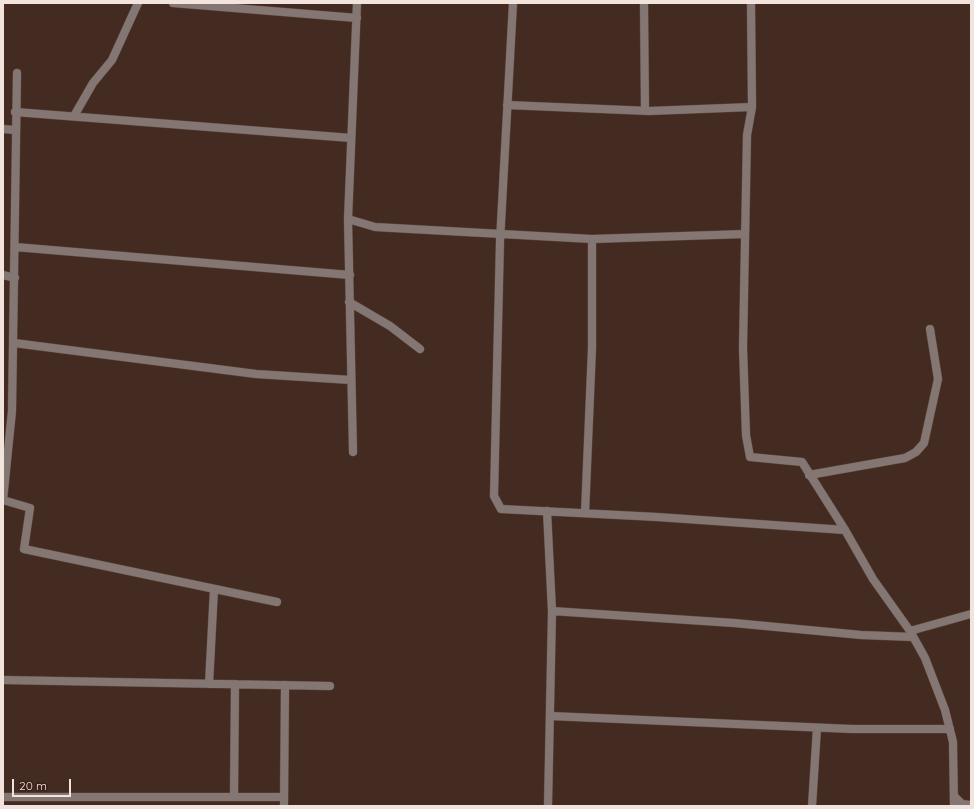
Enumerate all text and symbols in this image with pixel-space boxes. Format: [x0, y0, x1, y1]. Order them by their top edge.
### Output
scale bar [14, 771, 73, 797]
text: 20 m [19, 778, 47, 793]

